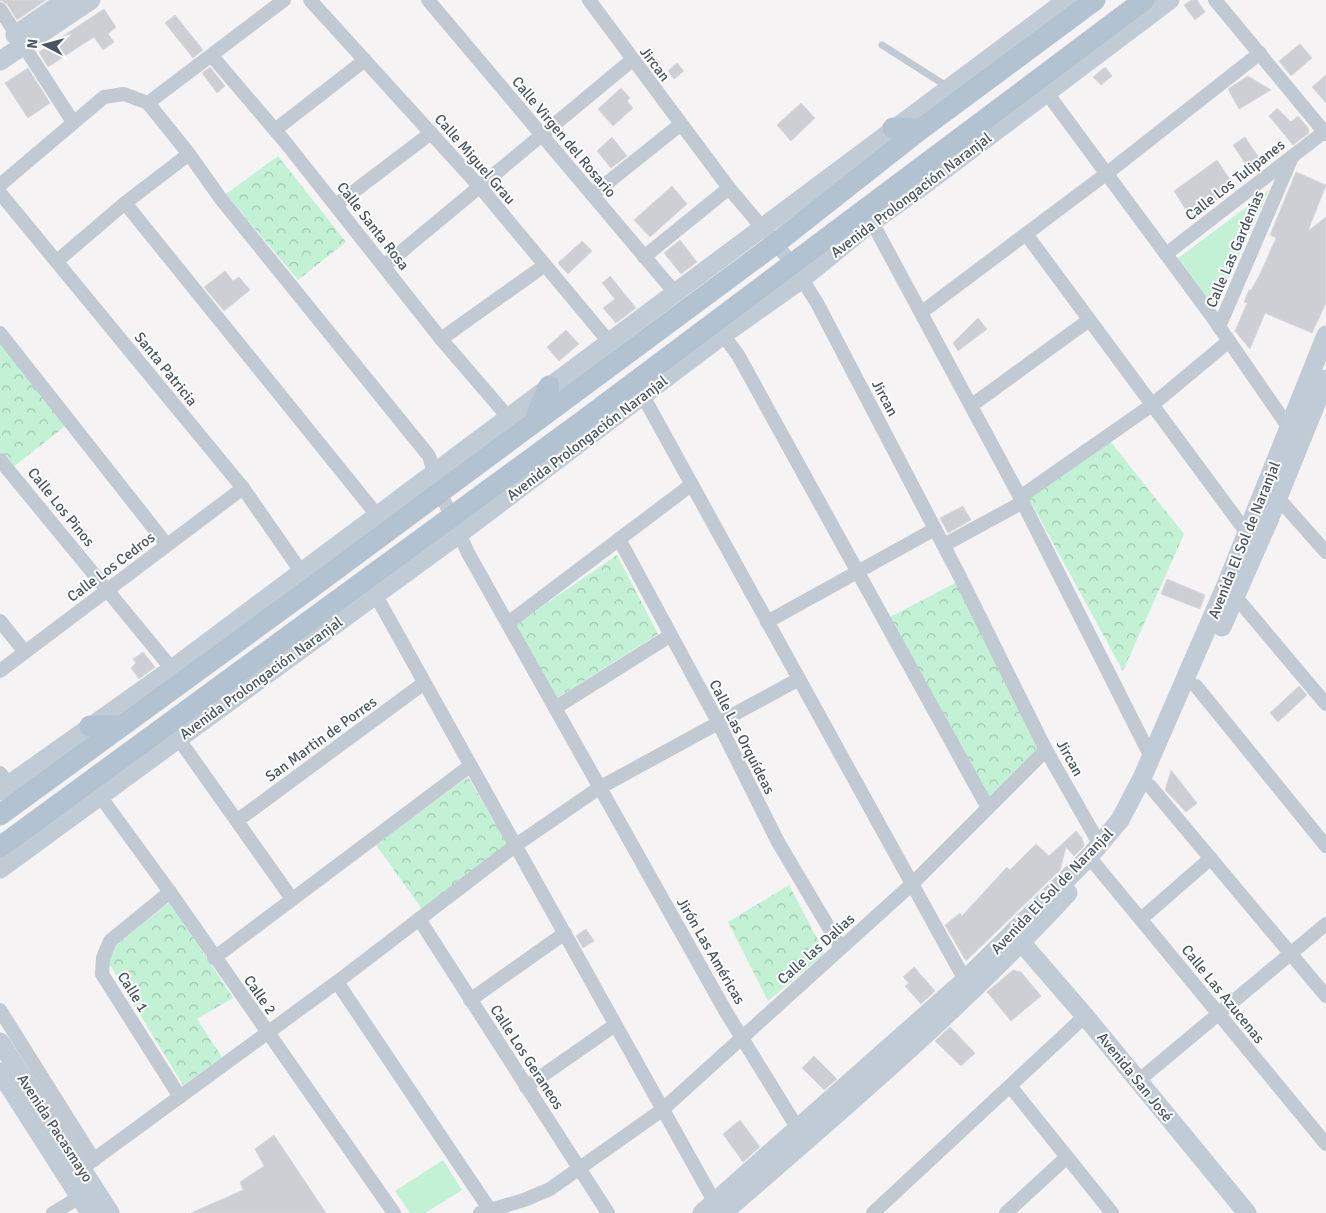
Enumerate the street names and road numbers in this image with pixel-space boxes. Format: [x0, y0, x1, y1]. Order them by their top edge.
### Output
street label: Jircan [636, 43, 674, 85]
street label: Calle Virgen del Rosario [508, 73, 620, 201]
street label: Calle Miguel Grau [431, 110, 519, 208]
street label: Avenida Prolongación Naranjal [827, 129, 995, 261]
street label: Calle Los Tulipanes [1182, 135, 1289, 224]
street label: Calle Santa Rosa [333, 178, 413, 274]
street label: Calle Las Gardenias [1202, 187, 1268, 310]
street label: Santa Patricia [131, 328, 201, 410]
street label: Avenida Prolongación Naranjal [503, 372, 671, 504]
street label: Jircan [868, 377, 902, 419]
street label: Avenida El Sol de Naranjal [1204, 459, 1284, 621]
street label: Calle Los Pinos [24, 464, 99, 550]
street label: Calle Los Cedros [64, 528, 159, 606]
street label: Avenida Prolongación Naranjal [176, 613, 346, 743]
street label: Calle Las Orquídeas [705, 677, 779, 798]
street label: San Martin de Porres [262, 692, 381, 785]
street label: Jircan [1053, 737, 1087, 779]
street label: Avenida El Sol de Naranjal [987, 824, 1117, 958]
street label: Jirón Las Américas [673, 894, 749, 1008]
street label: Calle las Dalias [774, 909, 859, 988]
street label: Calle Las Azucenas [1178, 941, 1269, 1047]
street label: Calle 1 [114, 969, 152, 1015]
street label: Calle 2 [240, 972, 280, 1018]
street label: Calle Los Geraneos [486, 1001, 568, 1113]
street label: Avenida San José [1093, 1029, 1177, 1125]
street label: Avenida Pacasmayo [13, 1071, 97, 1186]

